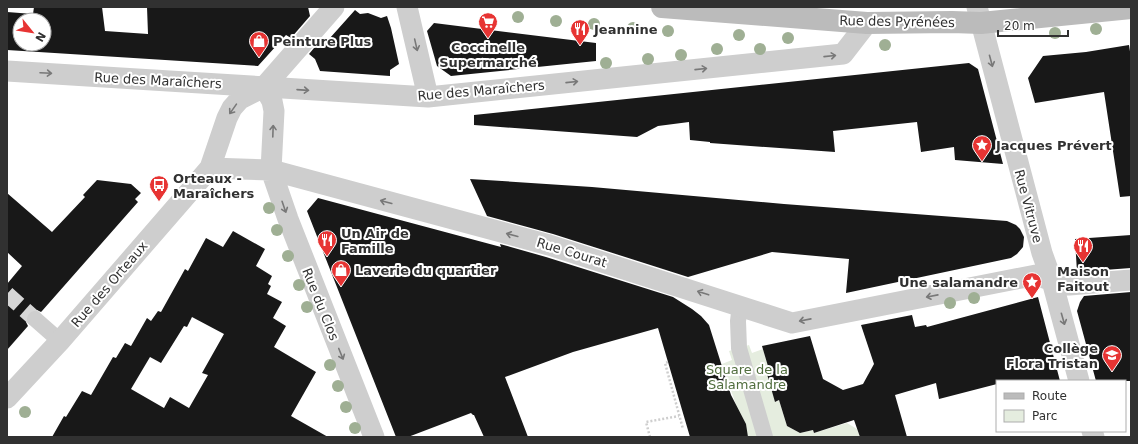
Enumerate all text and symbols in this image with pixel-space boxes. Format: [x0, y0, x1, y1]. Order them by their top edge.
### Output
supermarket icon: Coccinelle Supermarché [477, 11, 499, 39]
north arrow [12, 12, 52, 52]
scale bar [998, 12, 1068, 38]
street label: Rue des Pyrénées [839, 13, 955, 30]
restaurant icon: Jeannine [569, 18, 591, 46]
text: 20 m [1004, 19, 1035, 33]
place label: Jeannine [593, 22, 658, 37]
text: N [32, 30, 48, 44]
shop icon: Peinture Plus [248, 30, 270, 58]
place label: Peinture Plus [273, 34, 372, 49]
one-way arrow [413, 38, 420, 51]
place label: Coccinelle Supermarché [439, 40, 537, 70]
one-way arrow [823, 52, 836, 59]
one-way arrow [988, 54, 995, 67]
one-way arrow [694, 65, 707, 73]
one-way arrow [39, 70, 52, 77]
street label: Rue des Maraîchers [94, 70, 222, 91]
street label: Rue des Maraîchers [417, 77, 545, 104]
one-way arrow [565, 79, 578, 86]
one-way arrow [296, 86, 309, 93]
one-way arrow [229, 103, 237, 114]
one-way arrow [269, 125, 276, 138]
place icon: Jacques Prévert [971, 134, 993, 162]
place label: Jacques Prévert [995, 138, 1112, 153]
street label: Rue Vitruve [1012, 168, 1046, 244]
place label: Orteaux - Maraîchers [173, 171, 255, 201]
bus stop icon: Orteaux - Maraîchers [148, 174, 170, 202]
one-way arrow [380, 197, 393, 205]
one-way arrow [280, 201, 288, 213]
place label: Un Air de Famille [341, 226, 409, 256]
restaurant icon: Un Air de Famille [316, 229, 338, 257]
one-way arrow [506, 230, 519, 238]
street label: Rue Courat [535, 235, 609, 270]
restaurant icon: Maison Faitout [1072, 235, 1094, 263]
street label: Rue des Orteaux [68, 238, 151, 330]
shop icon: Laverie du quartier [330, 259, 352, 287]
place label: Laverie du quartier [355, 263, 497, 278]
place label: Maison Faitout [1057, 264, 1109, 294]
street label: Rue du Clos [299, 266, 342, 343]
place icon: Une salamandre [1021, 271, 1043, 299]
place label: Une salamandre [899, 275, 1018, 290]
one-way arrow [697, 289, 709, 297]
one-way arrow [926, 292, 939, 300]
one-way arrow [1060, 312, 1067, 325]
one-way arrow [799, 317, 812, 325]
place label: Collège Flora Tristan [1006, 341, 1098, 371]
school or university icon: Collège Flora Tristan [1101, 344, 1123, 372]
one-way arrow [338, 348, 346, 360]
park label: Square de la Salamandre [706, 362, 788, 392]
legend [996, 380, 1126, 432]
text: Route [1032, 389, 1067, 403]
text: Parc [1032, 409, 1057, 423]

